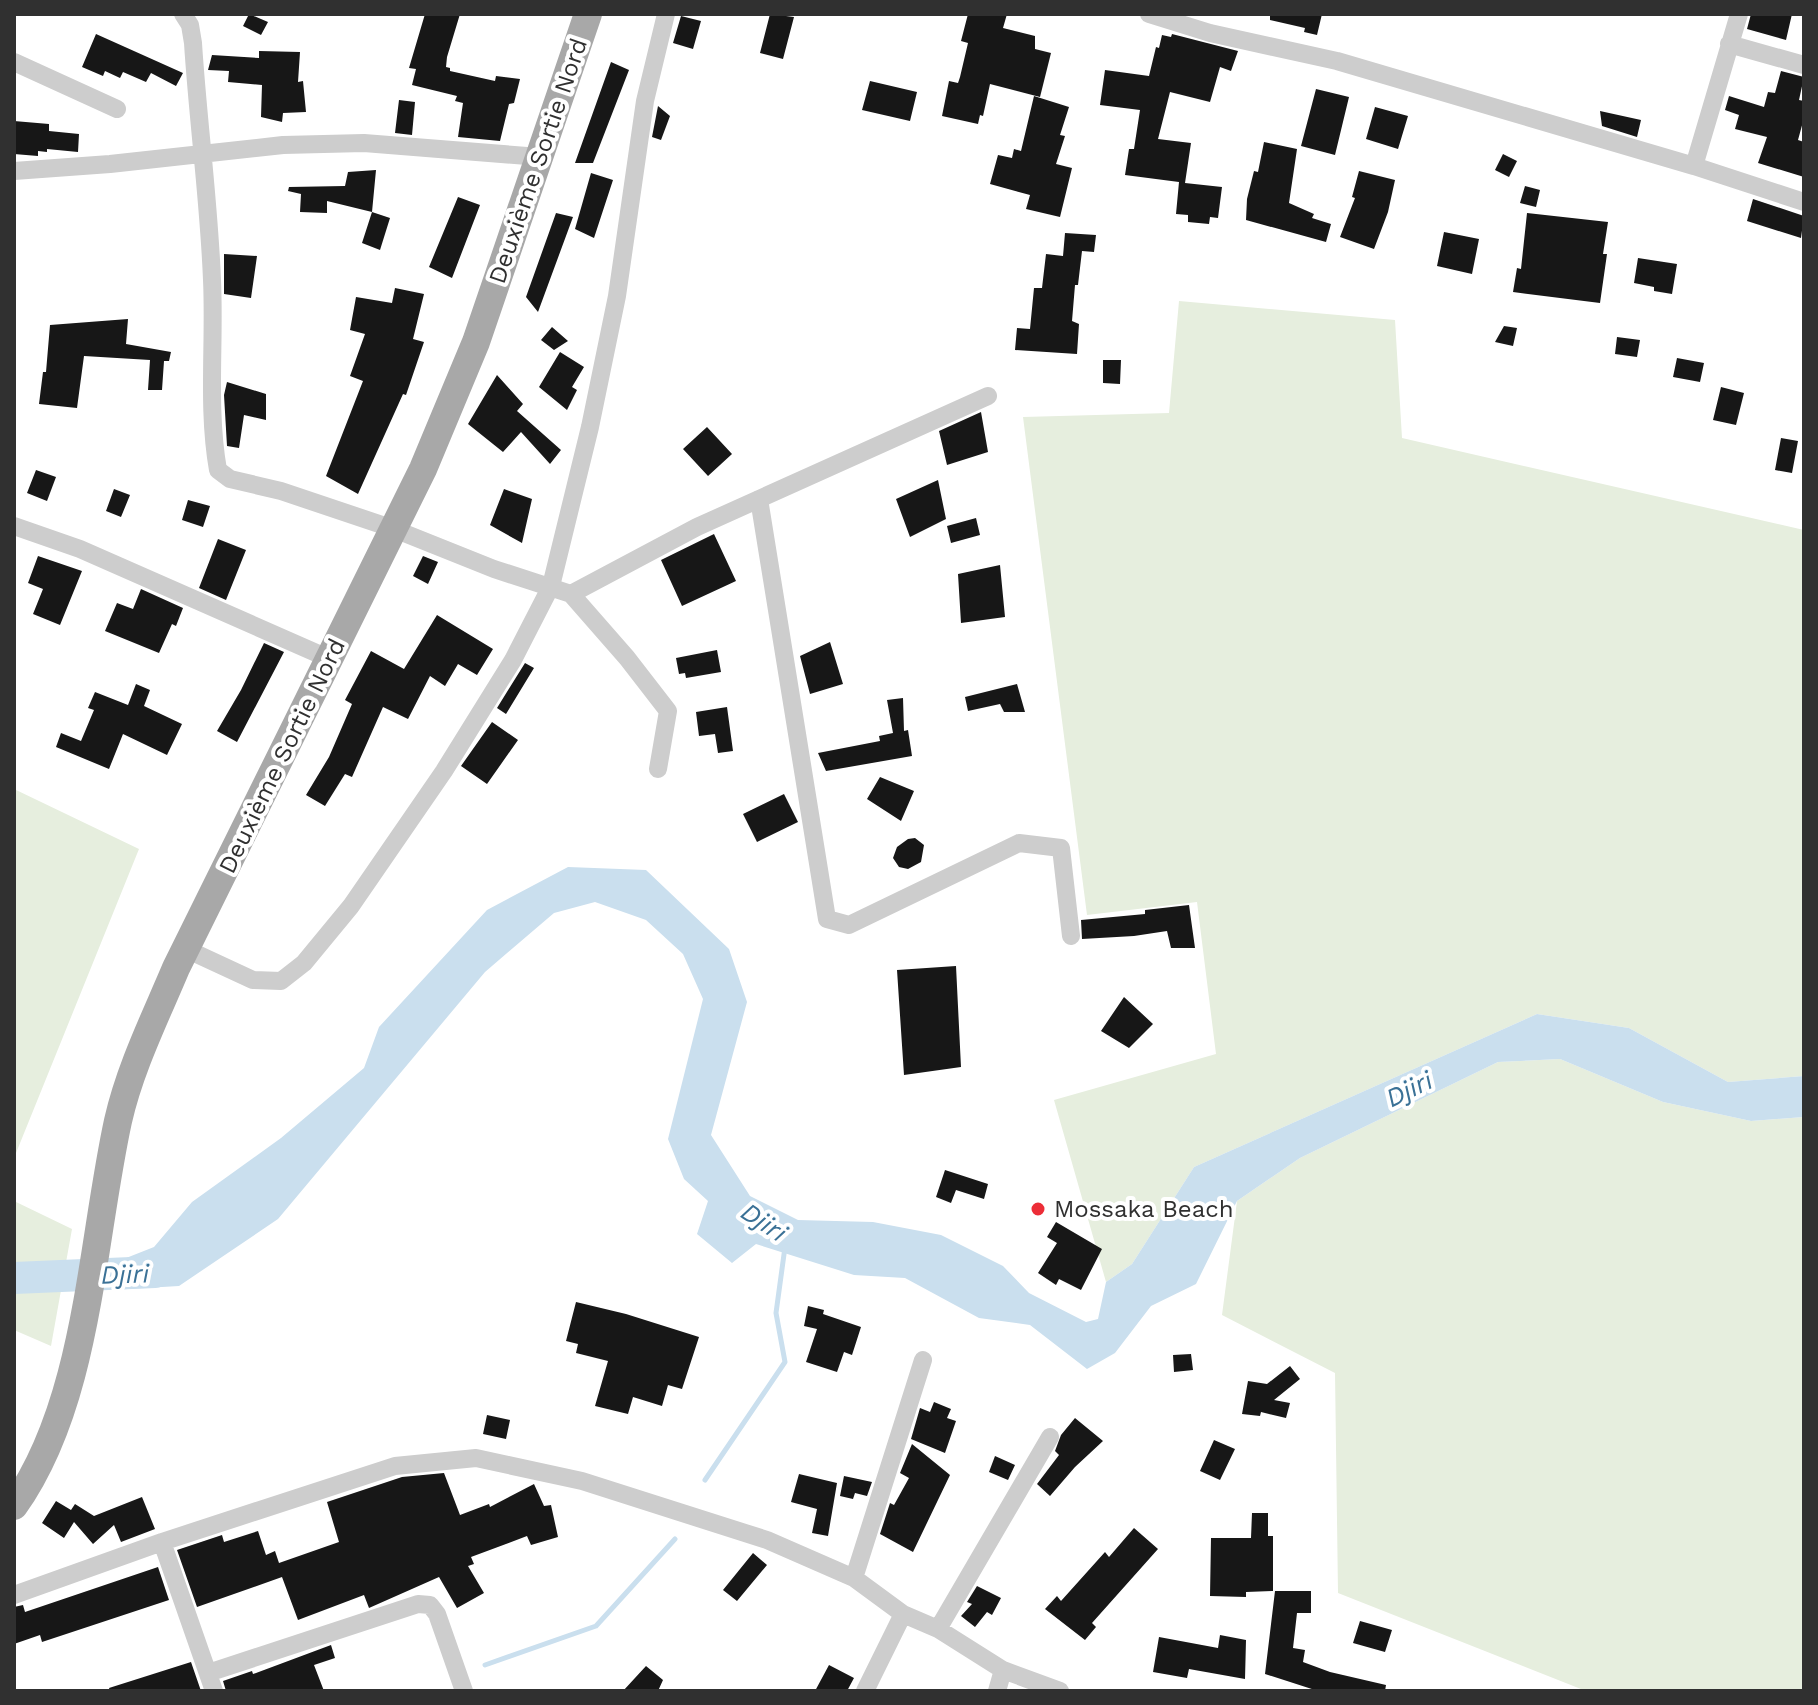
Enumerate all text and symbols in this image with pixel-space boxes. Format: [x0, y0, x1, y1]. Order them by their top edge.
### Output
street label: Deuxième Sortie Nord [483, 35, 593, 287]
street label: Deuxième Sortie Nord [213, 634, 351, 878]
water label: Djiri [1381, 1064, 1438, 1113]
place label: Mossaka Beach [1054, 1195, 1234, 1223]
water label: Djiri [736, 1196, 794, 1249]
marker: Mossaka Beach [1029, 1200, 1047, 1218]
water label: Djiri [100, 1258, 151, 1290]

